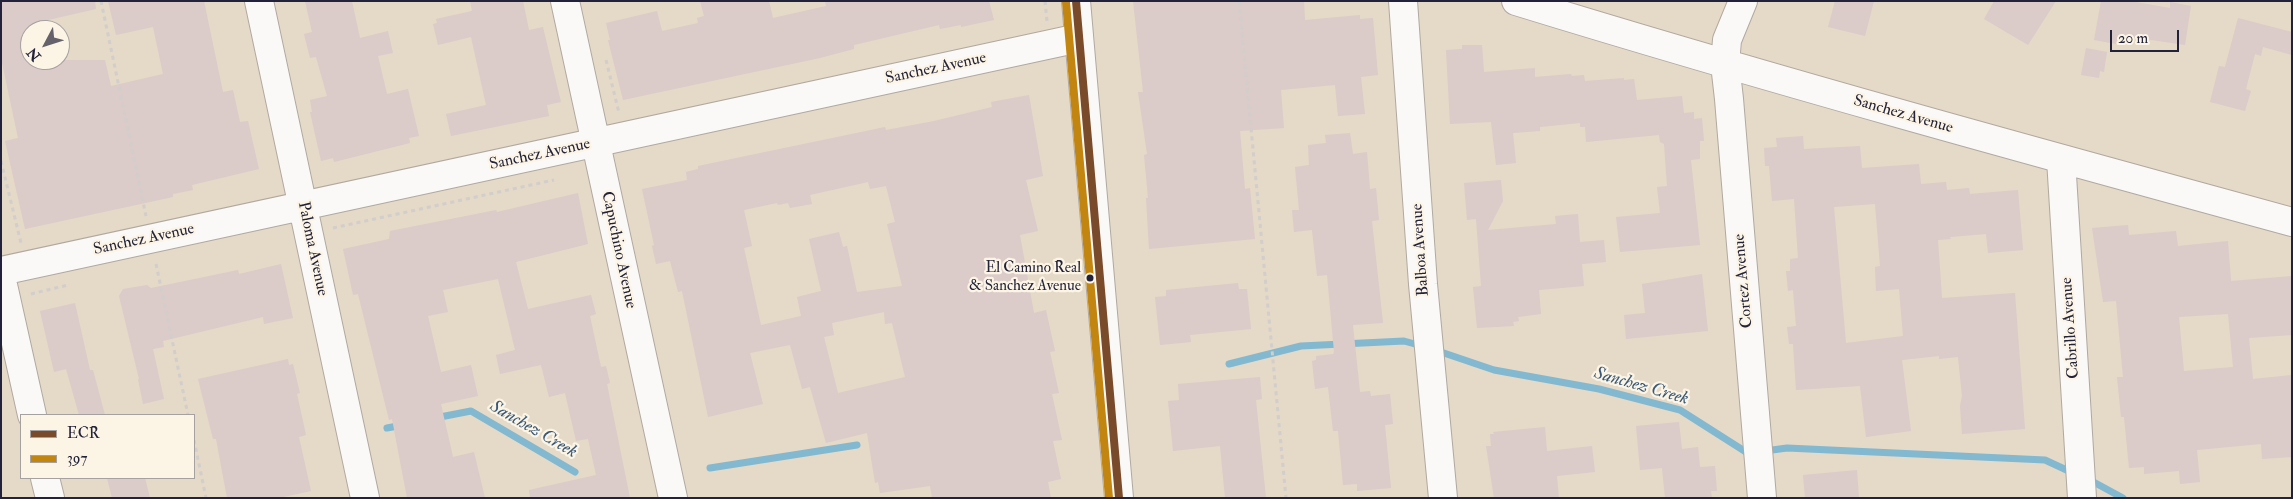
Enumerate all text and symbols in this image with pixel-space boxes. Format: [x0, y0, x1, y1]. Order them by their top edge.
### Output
north arrow [20, 20, 70, 70]
scale bar [2113, 20, 2182, 52]
text: 20 m [2118, 29, 2148, 48]
text: N [23, 44, 44, 65]
street label: Sanchez Avenue [884, 49, 988, 89]
street label: Sanchez Avenue [1851, 92, 1955, 138]
street label: Sanchez Avenue [488, 135, 592, 175]
street label: Capuchino Avenue [596, 190, 640, 310]
street label: Paloma Avenue [293, 200, 331, 298]
street label: Balboa Avenue [1408, 203, 1434, 297]
street label: Sanchez Avenue [92, 220, 196, 260]
street label: Cortez Avenue [1730, 233, 1758, 329]
place label: El Camino Real & Sanchez Avenue [969, 260, 1081, 295]
marker: El Camino Real & Sanchez Avenue [1085, 273, 1095, 283]
street label: Cabrillo Avenue [2058, 277, 2084, 379]
water label: Sanchez Creek [1591, 363, 1691, 411]
water label: Sanchez Creek [485, 396, 581, 464]
legend [20, 414, 195, 479]
text: ECR [67, 424, 100, 443]
text: 397 [67, 449, 87, 468]

